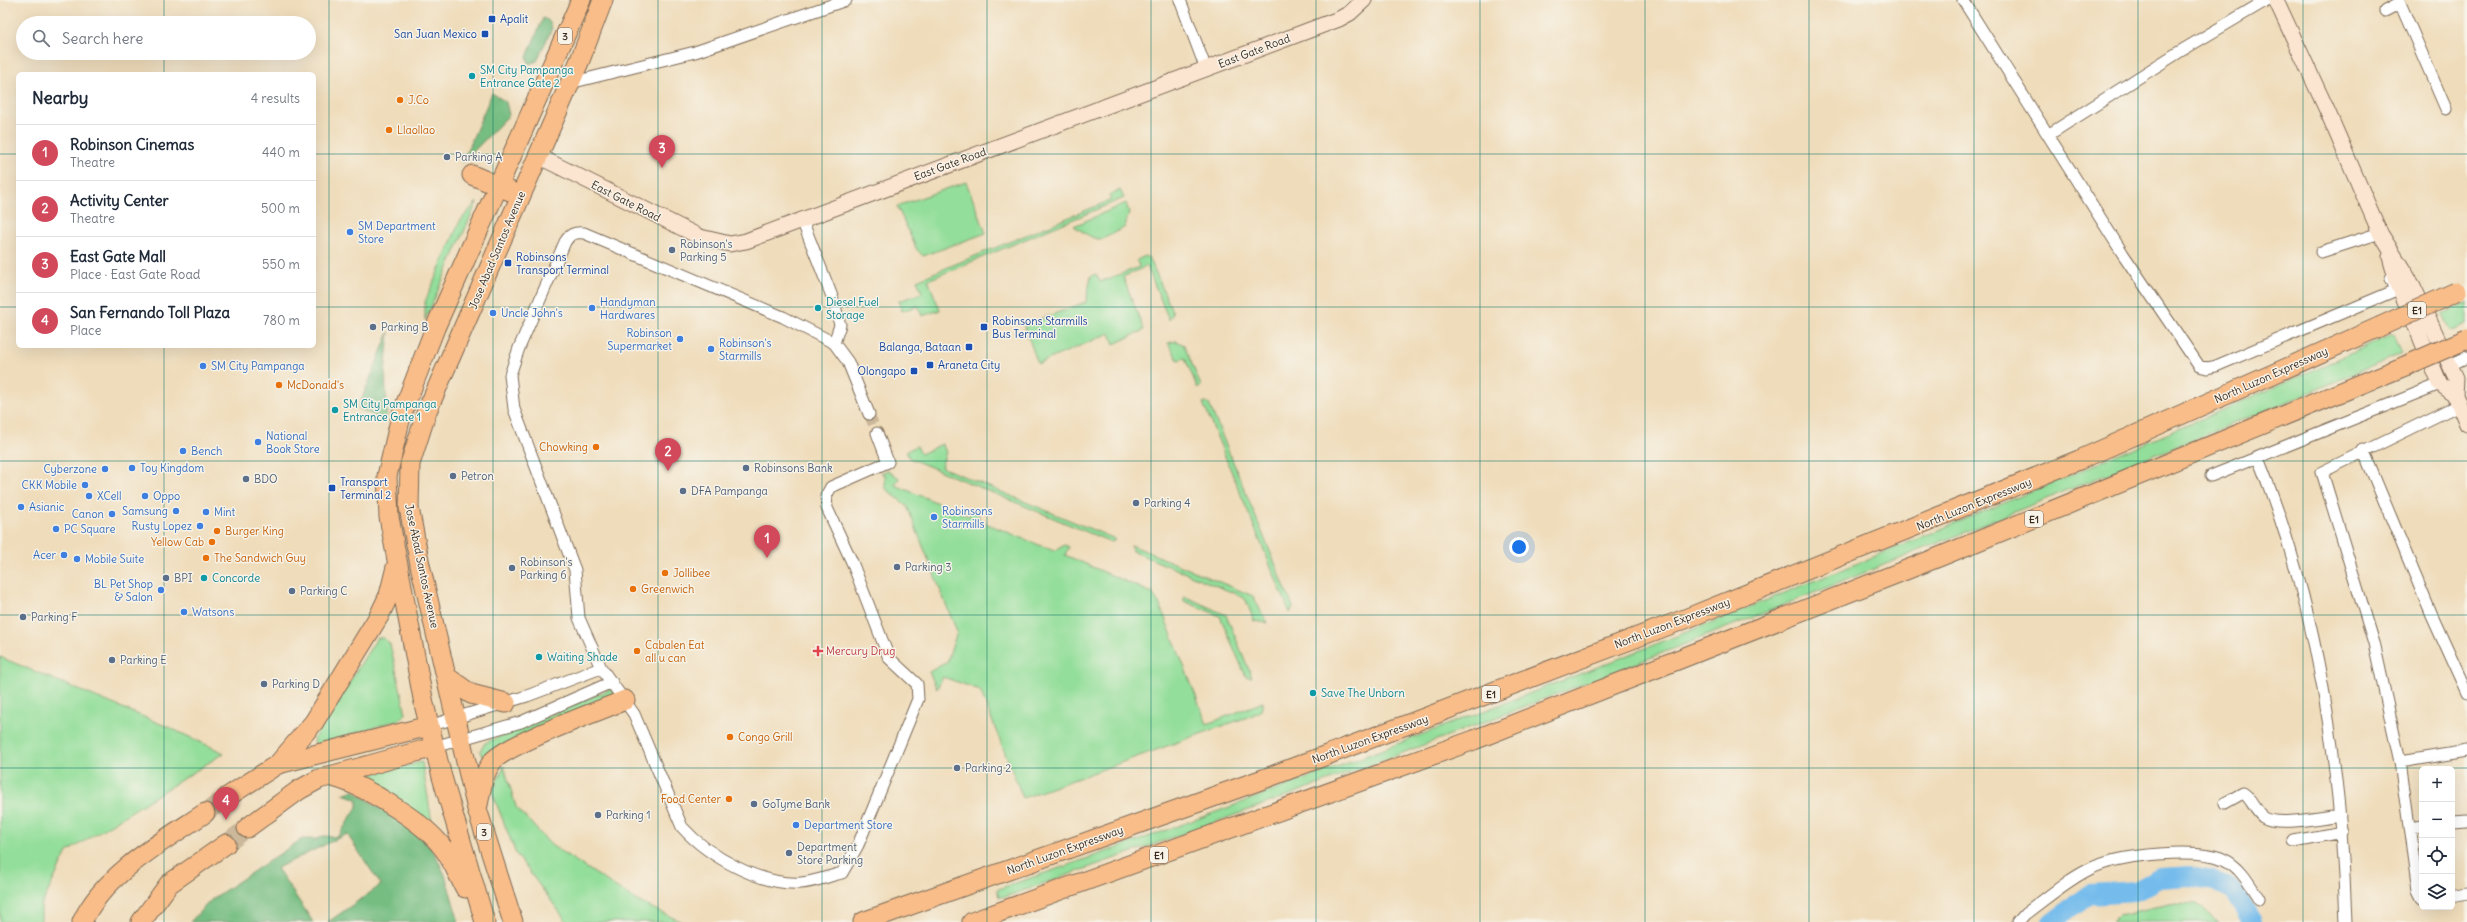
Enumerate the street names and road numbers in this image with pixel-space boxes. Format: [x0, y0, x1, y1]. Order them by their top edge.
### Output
road number: 3 [558, 28, 572, 44]
street label: East Gate Road [1216, 31, 1293, 71]
street label: East Gate Road [912, 144, 989, 184]
street label: East Gate Road [589, 177, 664, 225]
street label: Jose Abad Santos Avenue [466, 189, 528, 311]
road number: E1 [2408, 302, 2426, 318]
street label: North Luzon Expressway [2212, 344, 2330, 406]
street label: North Luzon Expressway [1914, 475, 2034, 533]
street label: Jose Abad Santos Avenue [402, 503, 442, 630]
road number: E1 [2025, 511, 2043, 527]
street label: North Luzon Expressway [1612, 594, 1732, 652]
road number: E1 [1482, 686, 1500, 702]
street label: North Luzon Expressway [1310, 711, 1430, 767]
street label: North Luzon Expressway [1005, 822, 1125, 878]
road number: 3 [477, 824, 491, 840]
road number: E1 [1150, 847, 1168, 863]

